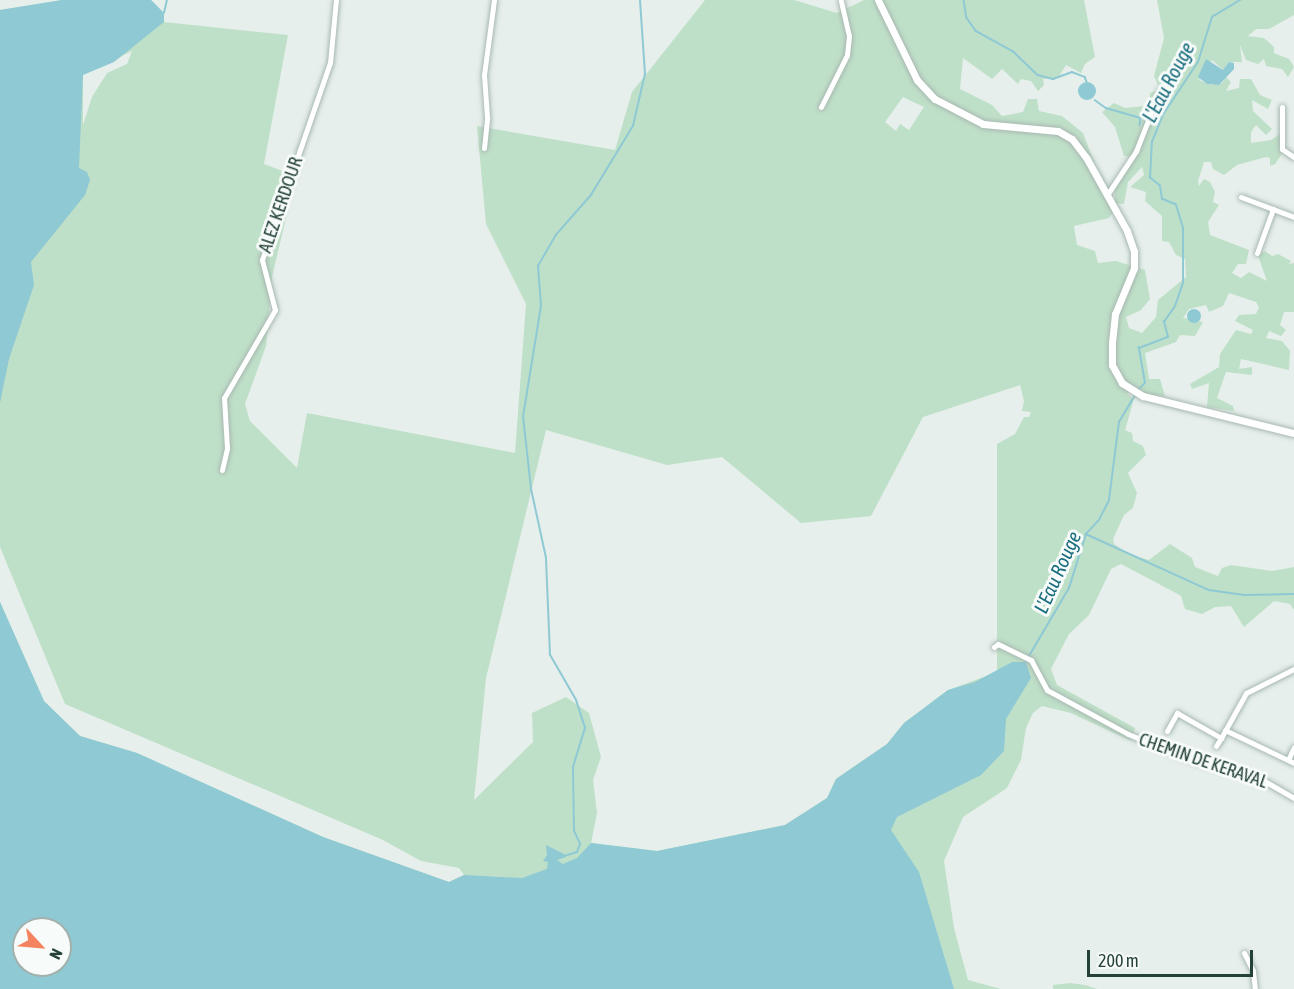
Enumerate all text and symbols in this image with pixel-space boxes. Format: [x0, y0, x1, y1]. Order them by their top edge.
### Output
water label: L'Eau Rouge [1137, 38, 1199, 126]
street label: ALEZ KERDOUR [255, 154, 307, 256]
water label: L'Eau Rouge [1028, 527, 1086, 617]
street label: CHEMIN DE KERAVAL [1136, 729, 1270, 793]
north arrow [12, 917, 72, 977]
scale bar [1090, 938, 1256, 976]
text: N [46, 946, 67, 962]
text: 200 m [1098, 950, 1139, 971]

